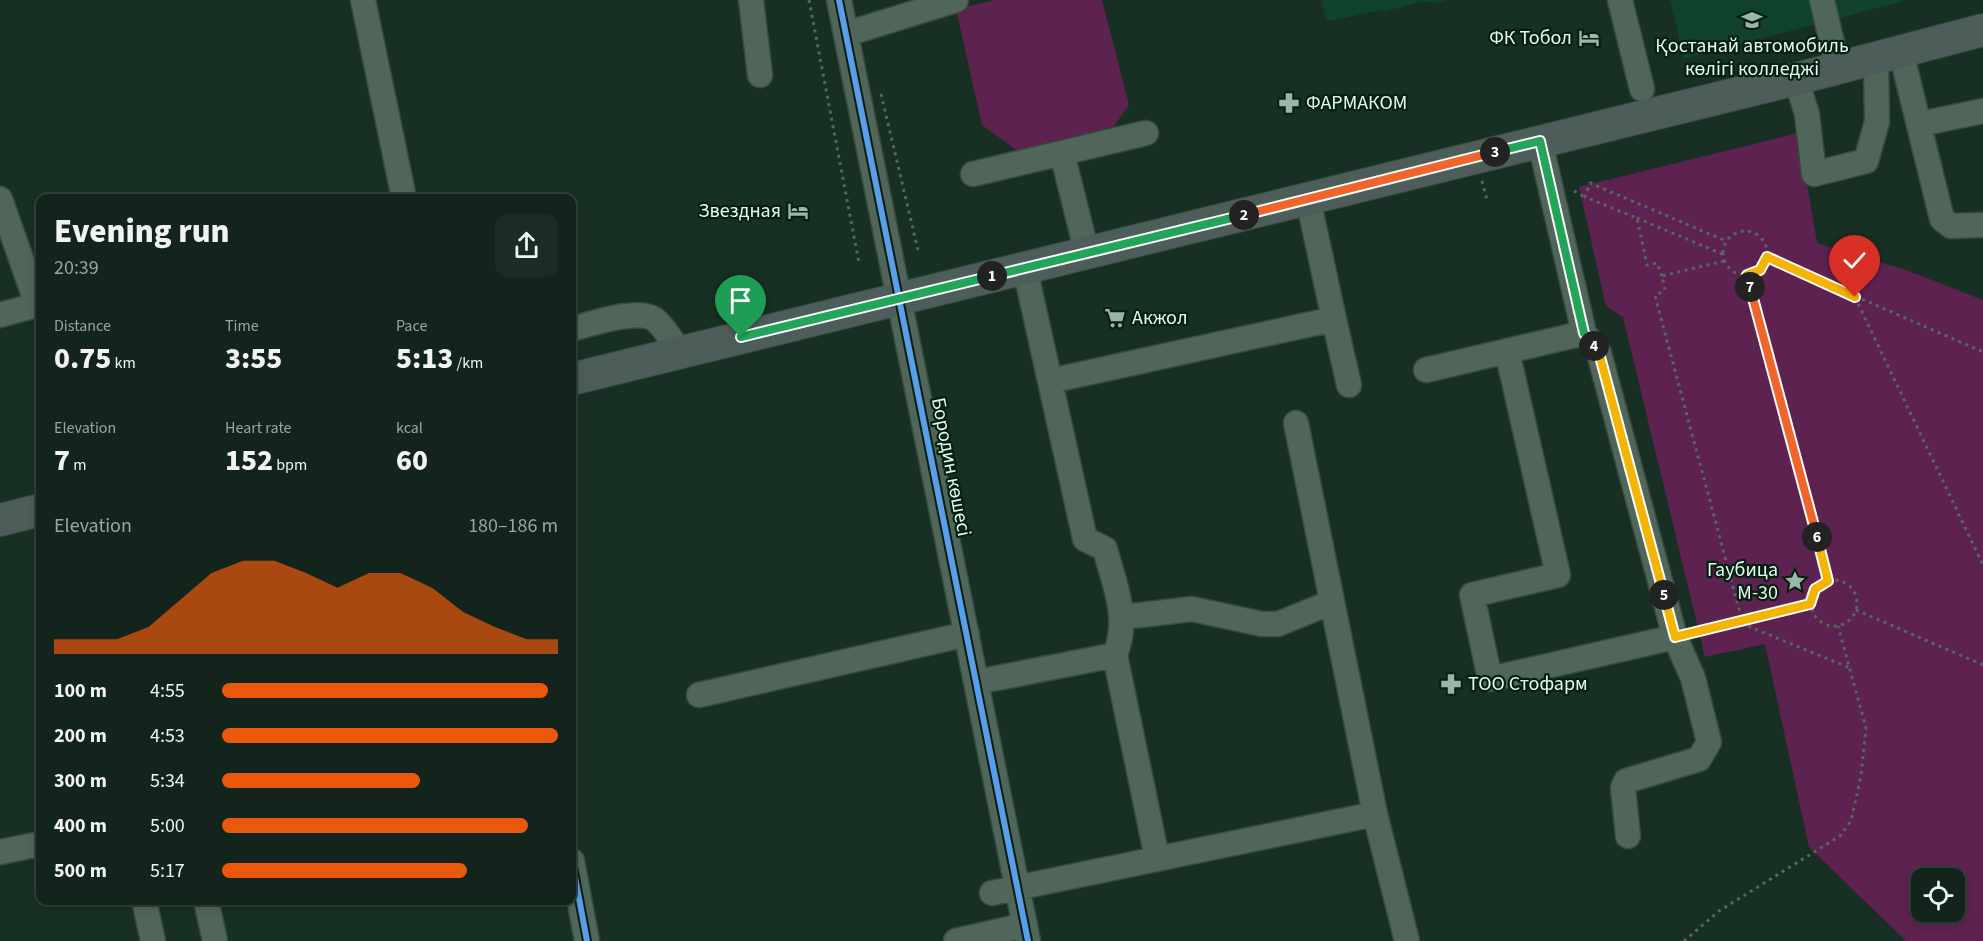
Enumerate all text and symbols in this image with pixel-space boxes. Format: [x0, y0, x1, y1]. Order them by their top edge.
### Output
school or university icon: Қостанай автомобиль көлігі колледжі [1740, 8, 1764, 32]
place label: ФК Тобол [1489, 24, 1572, 52]
hotel icon: ФК Тобол [1577, 26, 1601, 50]
place label: Қостанай автомобиль көлігі колледжі [1655, 32, 1849, 83]
place label: ФАРМАКОМ [1306, 89, 1407, 117]
pharmacy icon: ФАРМАКОМ [1277, 91, 1301, 115]
pin: 3 [1480, 137, 1510, 167]
text: 3 [1491, 141, 1499, 163]
place label: Звездная [699, 197, 781, 225]
hotel icon: Звездная [786, 199, 810, 223]
pin: 2 [1229, 200, 1259, 230]
text: 2 [1240, 204, 1248, 226]
text: Evening run [54, 208, 230, 255]
button: share [495, 214, 558, 277]
pin [1829, 235, 1880, 297]
icon: check [1838, 244, 1871, 277]
text: 20:39 [54, 254, 99, 282]
pin: 1 [977, 261, 1007, 291]
text: 1 [988, 265, 996, 287]
pin: 7 [1735, 272, 1765, 302]
pin [715, 275, 766, 337]
text: 7 [1746, 276, 1754, 298]
icon: arrive [724, 284, 757, 317]
place label: Акжол [1132, 304, 1188, 332]
supermarket icon: Акжол [1103, 306, 1127, 330]
text: Distance [54, 315, 111, 337]
text: Time [225, 315, 259, 337]
text: Pace [396, 315, 427, 337]
pin: 4 [1579, 331, 1609, 361]
text: 4 [1590, 335, 1598, 357]
text: 0.75 [54, 337, 111, 380]
text: 3:55 [225, 337, 282, 380]
text: 5:13 [396, 337, 453, 380]
text: km [111, 352, 136, 374]
text: /km [453, 352, 483, 374]
street label: Бородин көшесі [924, 395, 978, 539]
text: Elevation [54, 417, 116, 439]
text: Heart rate [225, 417, 292, 439]
text: kcal [396, 417, 423, 439]
text: 7 [54, 439, 70, 482]
text: 152 [225, 439, 273, 482]
text: 60 [396, 439, 428, 482]
text: m [70, 454, 87, 476]
text: bpm [273, 454, 307, 476]
text: Elevation [54, 512, 132, 540]
text: 180–186 m [468, 512, 558, 540]
pin: 6 [1802, 522, 1832, 552]
text: 6 [1813, 526, 1821, 548]
place label: Гаубица М-30 [1707, 556, 1778, 607]
place icon: Гаубица М-30 [1783, 569, 1807, 593]
pin: 5 [1649, 580, 1679, 610]
text: 5 [1660, 584, 1668, 606]
place label: ТОО Стофарм [1468, 670, 1588, 698]
pharmacy icon: ТОО Стофарм [1439, 672, 1463, 696]
text: 100 m [54, 677, 107, 705]
text: 4:55 [150, 677, 185, 705]
text: 200 m [54, 722, 107, 750]
text: 4:53 [150, 722, 185, 750]
text: 300 m [54, 767, 107, 795]
text: 5:34 [150, 767, 185, 795]
text: 400 m [54, 812, 107, 840]
text: 5:00 [150, 812, 185, 840]
text: 500 m [54, 857, 107, 885]
text: 5:17 [150, 857, 185, 885]
map controls [1911, 868, 1965, 922]
button: locate [1911, 868, 1965, 922]

